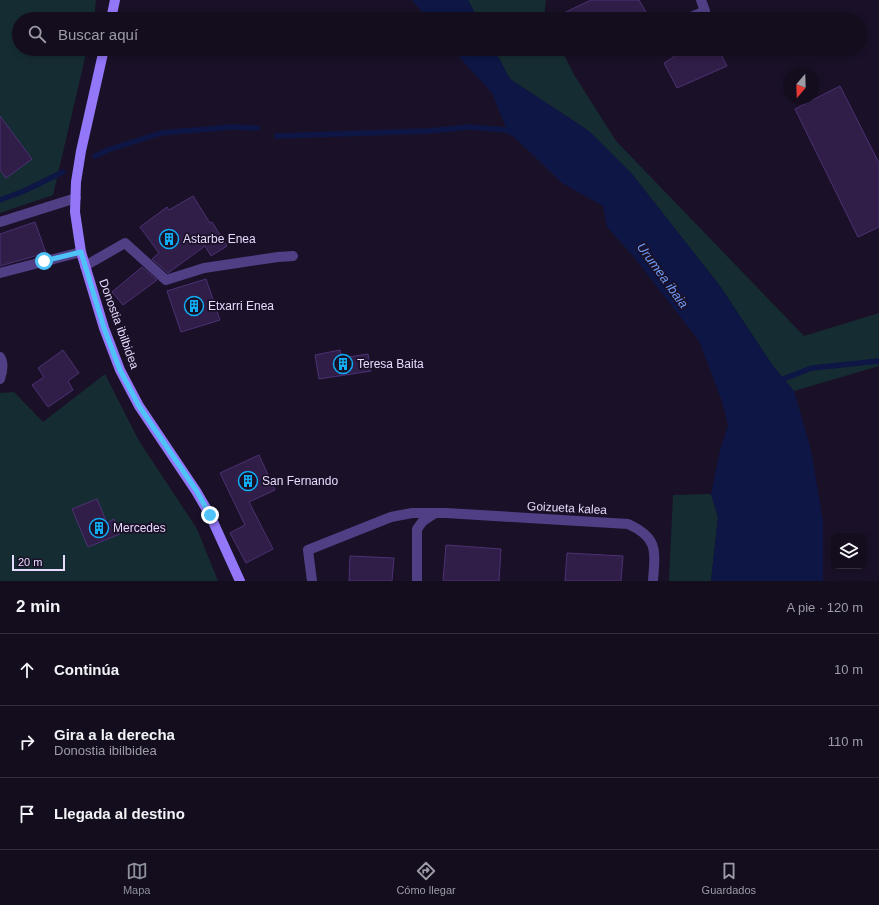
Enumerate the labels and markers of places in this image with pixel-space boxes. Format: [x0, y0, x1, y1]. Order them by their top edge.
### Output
building icon: Astarbe Enea [158, 228, 180, 250]
place label: Astarbe Enea [183, 232, 256, 246]
building icon: Etxarri Enea [183, 295, 205, 317]
place label: Etxarri Enea [208, 299, 274, 313]
building icon: Teresa Baita [332, 353, 354, 375]
place label: Teresa Baita [357, 357, 424, 371]
building icon: San Fernando [237, 470, 259, 492]
place label: San Fernando [262, 474, 338, 488]
building icon: Mercedes [88, 517, 110, 539]
place label: Mercedes [113, 521, 166, 535]

